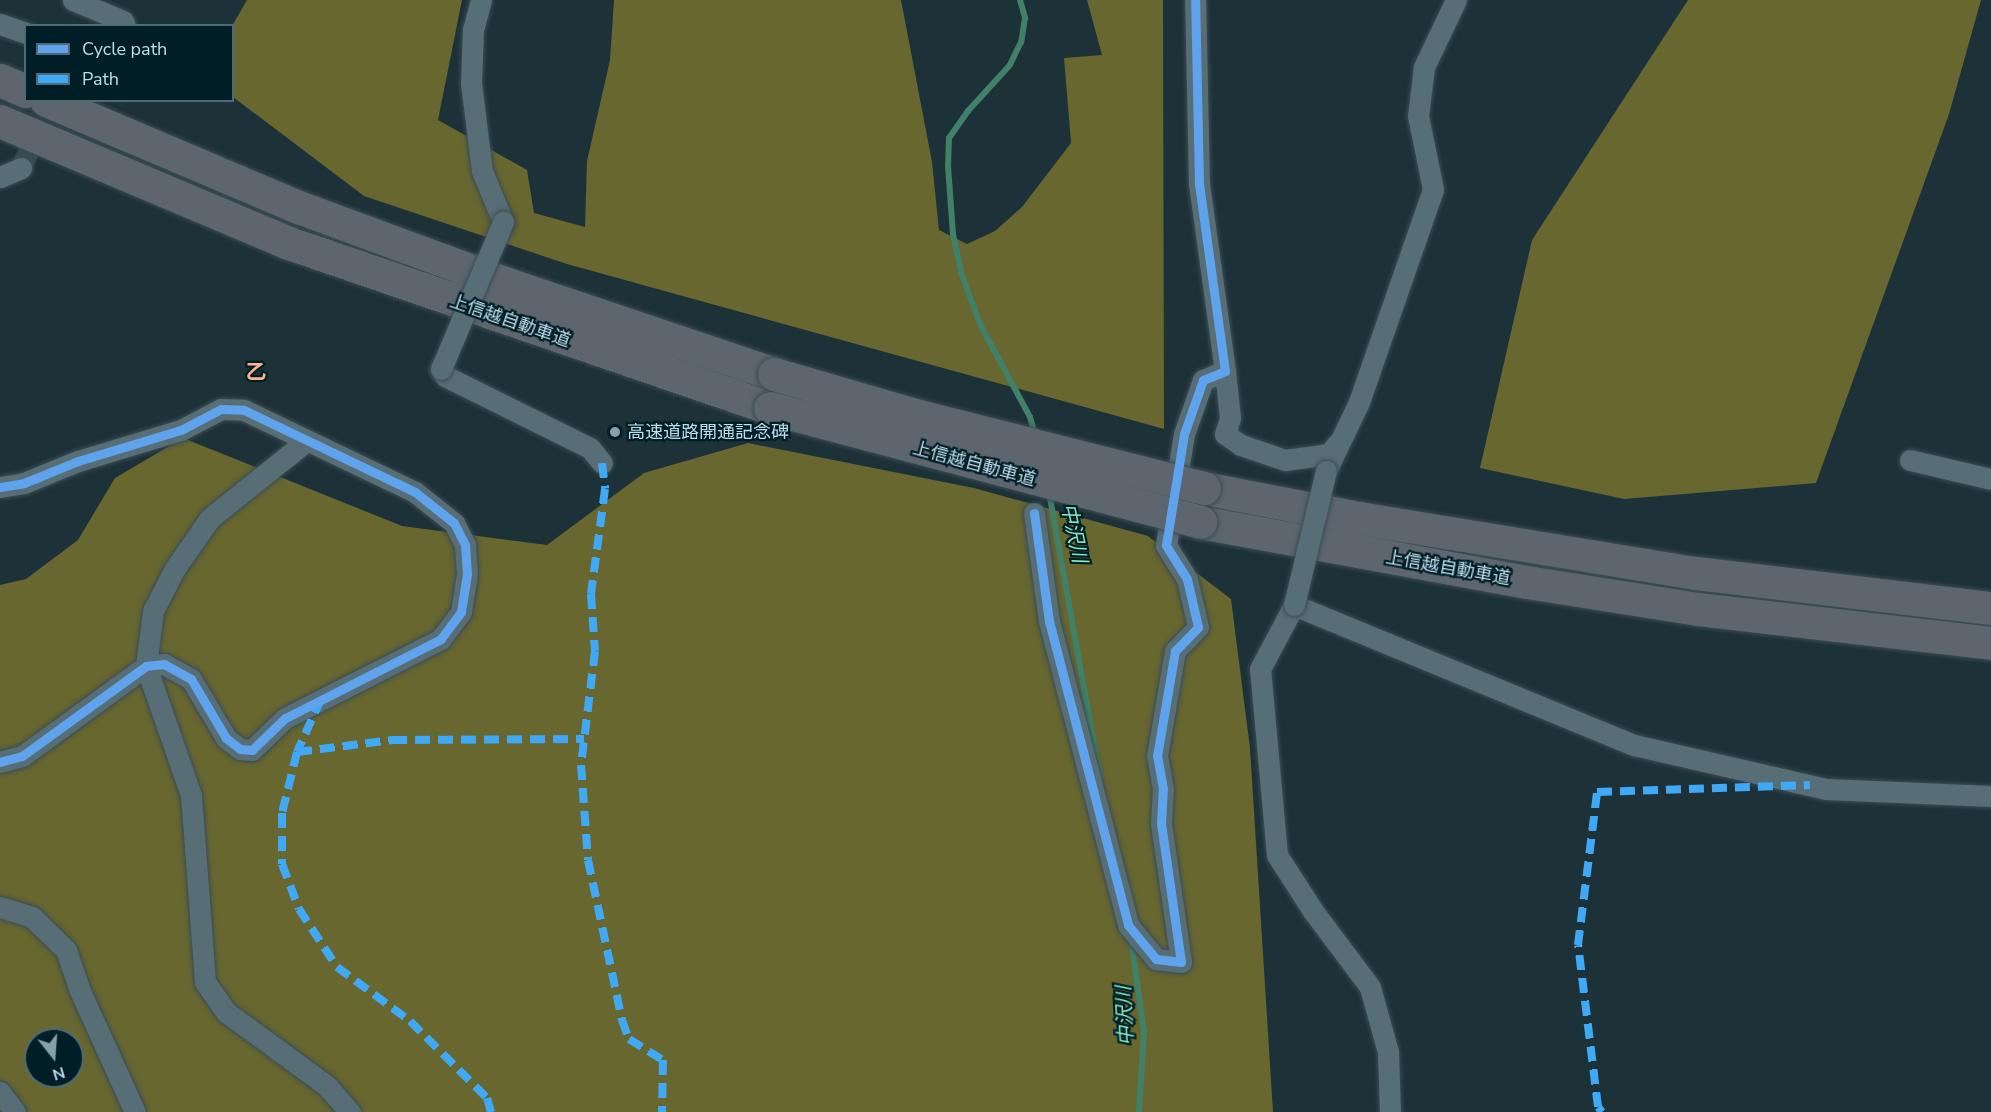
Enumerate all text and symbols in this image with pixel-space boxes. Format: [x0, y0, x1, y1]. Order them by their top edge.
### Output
legend [24, 24, 234, 102]
text: Cycle path [82, 37, 167, 61]
text: Path [82, 67, 119, 91]
street label: 上信越自動車道 [447, 290, 573, 352]
district label: 乙 [246, 359, 266, 385]
place label: 高速道路開通記念碑 [627, 421, 789, 443]
marker: 高速道路開通記念碑 [608, 425, 622, 439]
street label: 上信越自動車道 [910, 437, 1038, 491]
water label: 中沢川 [1056, 501, 1092, 565]
street label: 上信越自動車道 [1384, 546, 1512, 590]
water label: 中沢川 [1111, 985, 1139, 1047]
north arrow [24, 1028, 84, 1088]
text: N [50, 1061, 68, 1086]

